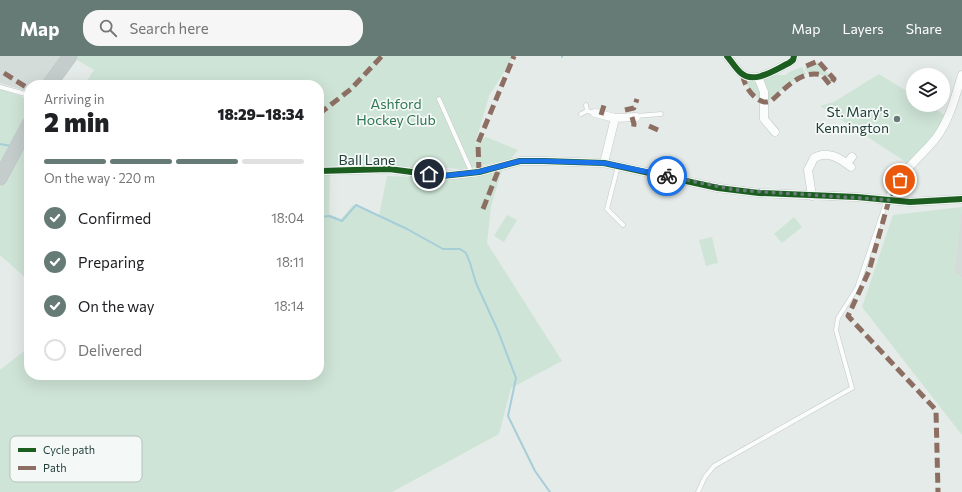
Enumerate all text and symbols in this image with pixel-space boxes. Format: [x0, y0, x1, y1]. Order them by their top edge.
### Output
search box [83, 10, 363, 46]
text: Map [20, 17, 59, 40]
icon: search [97, 17, 119, 39]
text: Search here [129, 19, 209, 37]
text: Map [792, 20, 820, 37]
text: Layers [842, 20, 884, 37]
text: Share [906, 20, 942, 37]
map controls [906, 68, 950, 112]
button: layers [906, 68, 950, 112]
text: Arriving in [44, 91, 104, 107]
park label: Ashford Hockey Club [356, 95, 436, 128]
place label: St. Mary's Kennington [815, 103, 889, 136]
text: 18:29–18:34 [217, 105, 304, 123]
text: 2 min [44, 106, 109, 137]
marker: St. Mary's Kennington [892, 114, 902, 124]
street label: Ball Lane [339, 151, 395, 168]
courier [647, 156, 687, 196]
pin [412, 157, 446, 191]
icon: home [418, 163, 440, 185]
pin [883, 163, 917, 197]
icon: bike [656, 165, 678, 187]
icon: bag [889, 169, 911, 191]
text: On the way · 220 m [44, 170, 155, 186]
icon: check [44, 207, 66, 229]
text: Confirmed [78, 209, 151, 227]
text: 18:04 [271, 210, 304, 226]
icon: check [44, 251, 66, 273]
text: Preparing [78, 253, 144, 271]
text: 18:11 [276, 254, 304, 270]
icon: check [44, 295, 66, 317]
text: On the way [78, 297, 155, 315]
text: 18:14 [274, 298, 304, 314]
text: Delivered [78, 341, 142, 359]
legend [10, 436, 142, 482]
text: Cycle path [43, 443, 95, 456]
text: Path [43, 461, 66, 474]

